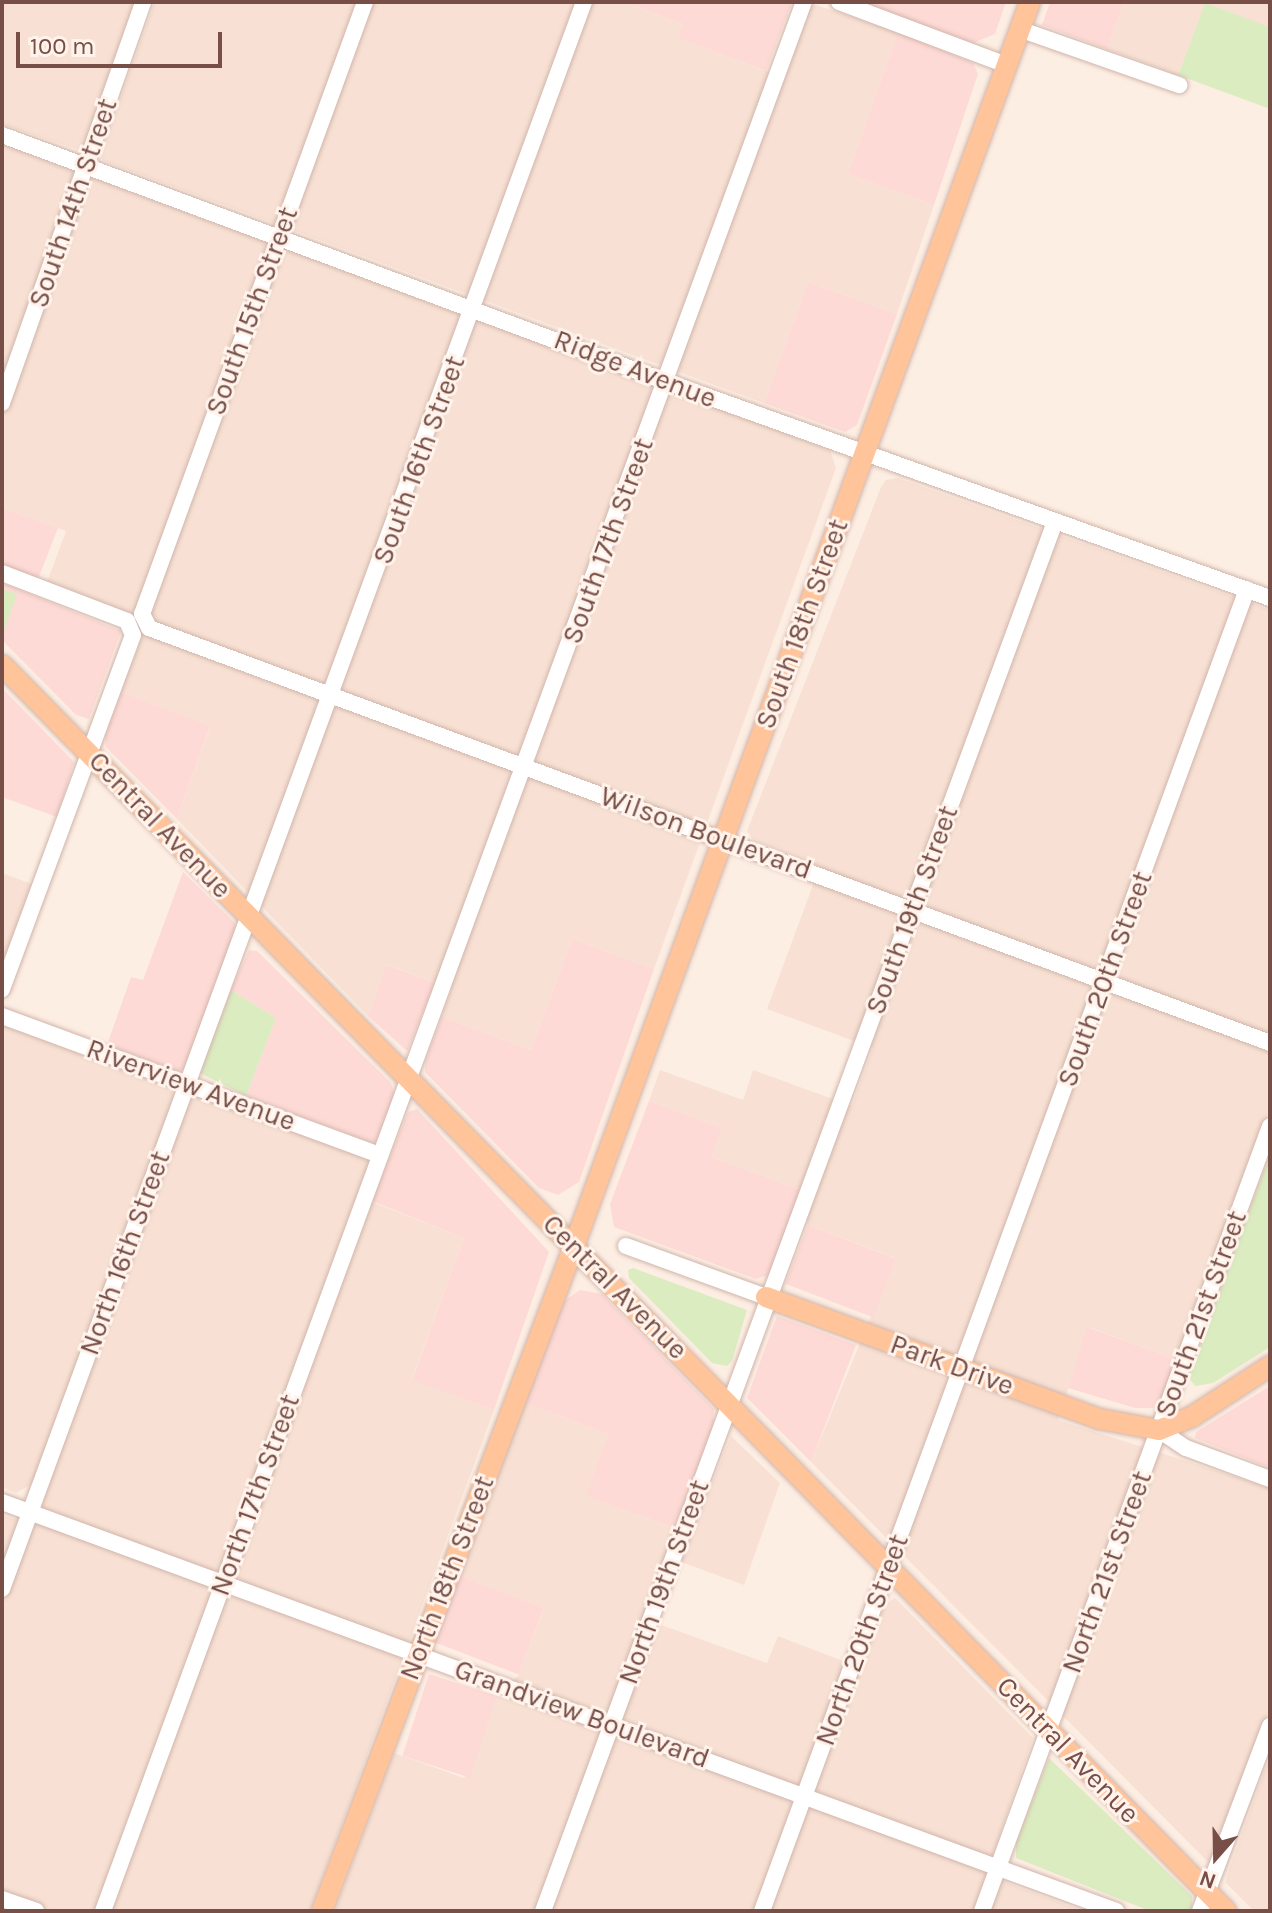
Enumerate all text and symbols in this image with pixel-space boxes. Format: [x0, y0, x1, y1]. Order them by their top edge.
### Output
scale bar [20, 16, 226, 66]
text: 100 m [30, 32, 95, 60]
street label: South 14th Street [21, 94, 125, 312]
street label: South 15th Street [199, 202, 305, 420]
street label: Ridge Avenue [549, 323, 721, 415]
street label: South 16th Street [366, 351, 472, 569]
street label: South 17th Street [555, 433, 661, 649]
street label: South 18th Street [748, 515, 856, 733]
street label: Central Avenue [82, 745, 238, 905]
street label: Wilson Boulevard [596, 779, 816, 887]
street label: South 19th Street [859, 801, 965, 1019]
street label: South 20th Street [1050, 867, 1160, 1091]
street label: Riverview Avenue [82, 1032, 300, 1138]
street label: North 16th Street [72, 1146, 178, 1360]
street label: South 21st Street [1148, 1206, 1254, 1422]
street label: Central Avenue [536, 1208, 694, 1366]
street label: Park Drive [886, 1327, 1018, 1403]
street label: North 17th Street [203, 1390, 307, 1600]
street label: North 21st Street [1055, 1466, 1159, 1678]
street label: North 18th Street [393, 1471, 501, 1685]
street label: North 19th Street [611, 1475, 717, 1689]
street label: North 20th Street [808, 1530, 916, 1750]
street label: Grandview Boulevard [450, 1652, 714, 1776]
street label: Central Avenue [990, 1670, 1146, 1830]
north arrow [1176, 1817, 1256, 1897]
text: N [1196, 1865, 1220, 1894]

